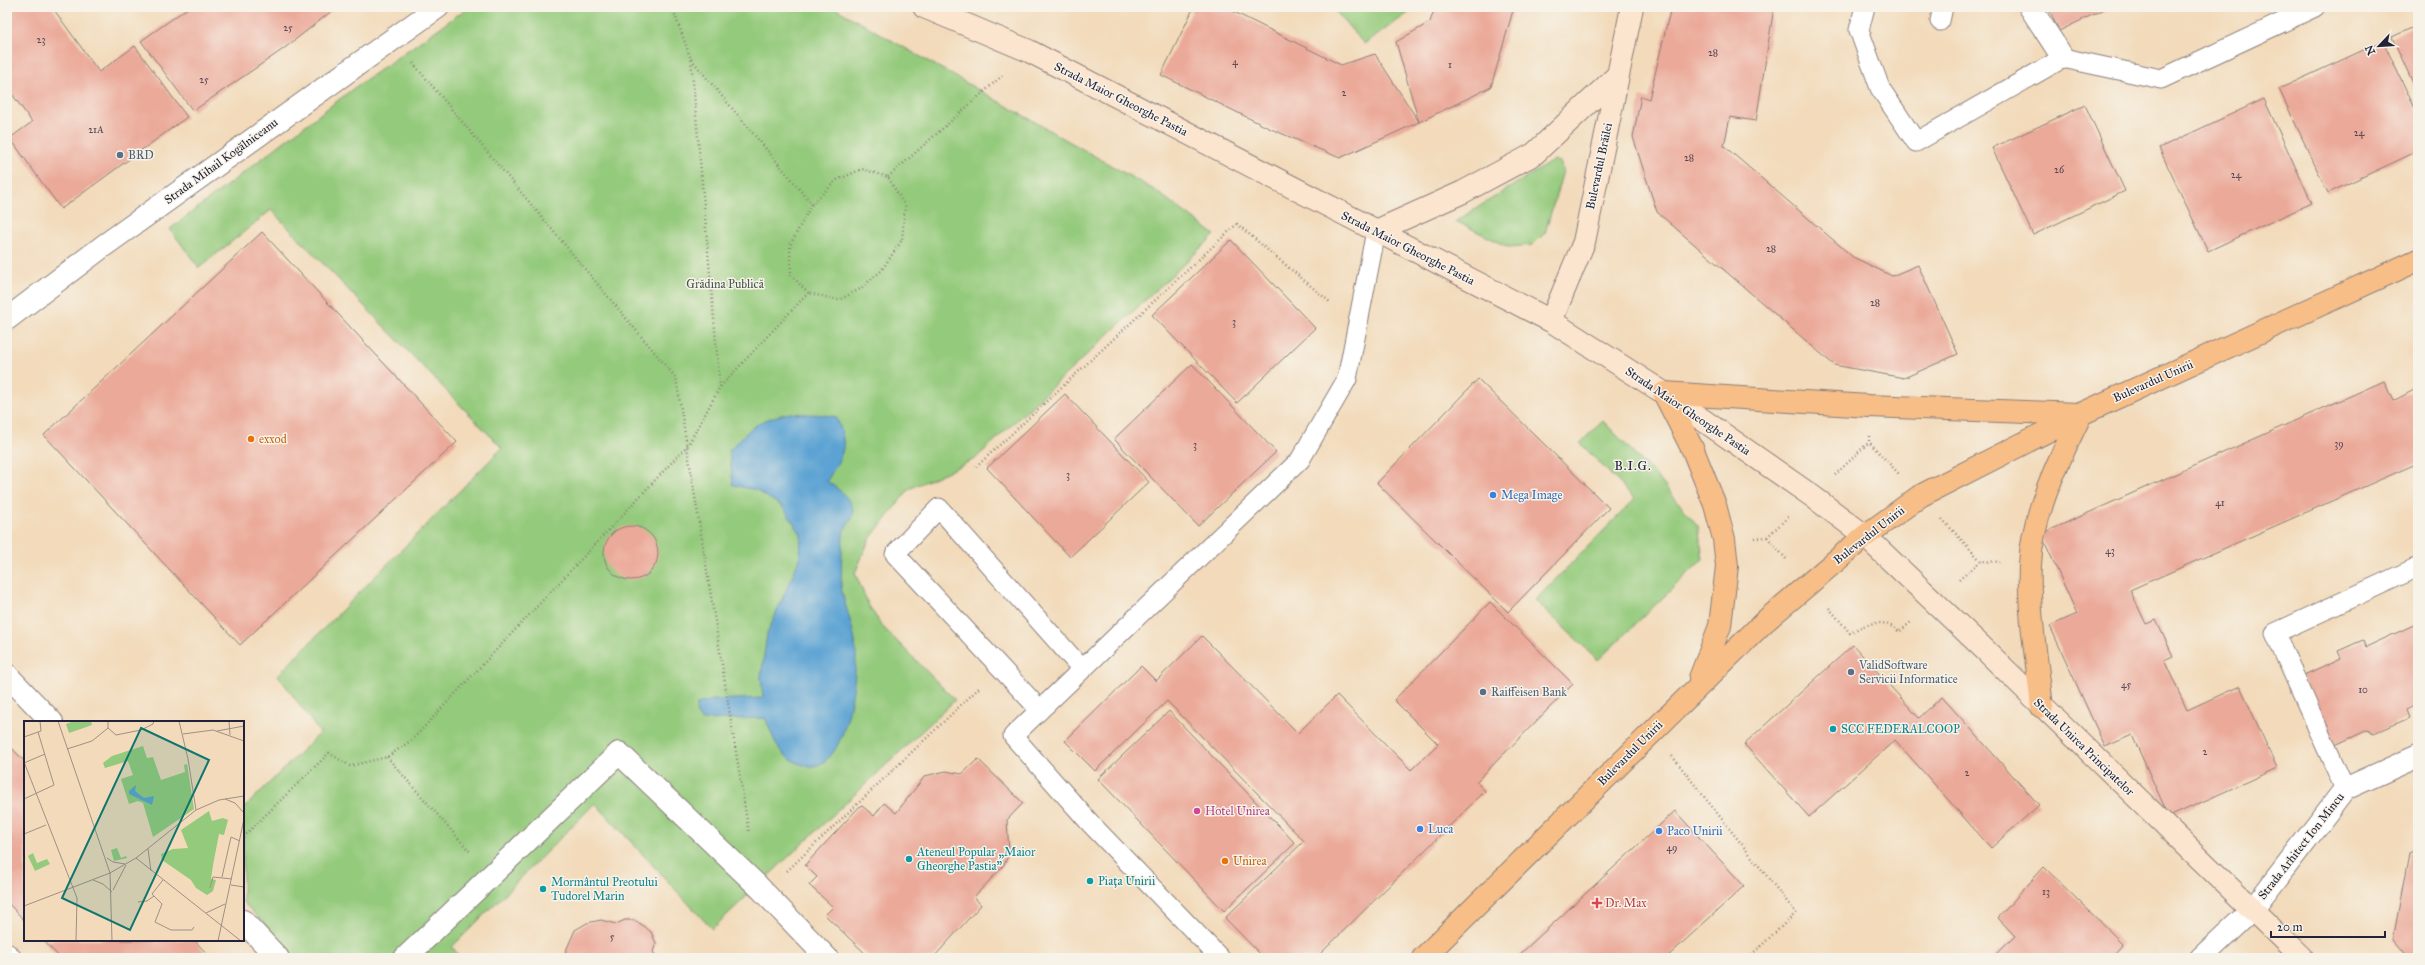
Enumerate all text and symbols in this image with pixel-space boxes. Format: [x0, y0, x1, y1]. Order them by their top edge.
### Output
house number: 25 [283, 22, 293, 34]
north arrow [2359, 26, 2399, 66]
house number: 23 [37, 34, 45, 46]
text: N [2362, 42, 2378, 57]
house number: 28 [1708, 47, 1718, 59]
house number: 4 [1232, 56, 1238, 68]
street label: Strada Maior Gheorghe Pastia [1052, 59, 1191, 140]
house number: 1 [1448, 59, 1452, 71]
house number: 25 [199, 74, 209, 86]
house number: 2 [1342, 87, 1347, 99]
street label: Strada Mihail Kogălniceanu [161, 115, 282, 208]
street label: Bulevardul Brăilei [1583, 121, 1615, 211]
house number: 21A [88, 124, 104, 136]
house number: 24 [2354, 127, 2365, 139]
place label: BRD [128, 148, 154, 162]
marker: BRD [115, 150, 125, 160]
house number: 28 [1684, 152, 1694, 164]
house number: 26 [2054, 164, 2065, 176]
house number: 24 [2231, 169, 2242, 181]
street label: Strada Maior Gheorghe Pastia [1339, 208, 1478, 289]
house number: 28 [1766, 243, 1776, 255]
park label: Grădina Publică [686, 277, 765, 291]
house number: 28 [1870, 297, 1880, 309]
house number: 3 [1232, 316, 1236, 328]
street label: Bulevardul Unirii [2111, 357, 2196, 405]
street label: Strada Maior Gheorghe Pastia [1622, 364, 1754, 459]
place label: exxod [259, 432, 287, 446]
marker: exxod [246, 434, 256, 444]
house number: 39 [2334, 438, 2344, 450]
house number: 3 [1193, 439, 1197, 451]
district label: B.I.G. [1614, 458, 1652, 474]
house number: 3 [1066, 469, 1070, 481]
place label: Mega Image [1501, 488, 1562, 503]
marker: Mega Image [1488, 490, 1498, 500]
house number: 41 [2215, 497, 2225, 509]
street label: Bulevardul Unirii [1831, 503, 1908, 567]
house number: 43 [2105, 545, 2115, 557]
place label: ValidSoftware Servicii Informatice [1858, 658, 1958, 686]
marker: ValidSoftware Servicii Informatice [1846, 667, 1856, 677]
house number: 45 [2121, 679, 2131, 691]
house number: 10 [2358, 684, 2368, 696]
place label: Raiffeisen Bank [1491, 685, 1567, 699]
marker: Raiffeisen Bank [1478, 687, 1488, 697]
street label: Strada Unirea Principatelor [2031, 695, 2137, 799]
street label: Bulevardul Unirii [1595, 717, 1666, 788]
inset map [24, 721, 244, 941]
place label: SCC FEDERALCOOP [1841, 722, 1960, 736]
marker: SCC FEDERALCOOP [1828, 724, 1838, 734]
house number: 2 [2203, 746, 2208, 758]
house number: 2 [1965, 767, 1970, 779]
street label: Strada Arhitect Ion Mincu [2255, 789, 2347, 902]
place label: Hotel Unirea [1205, 804, 1271, 818]
marker: Hotel Unirea [1192, 806, 1202, 816]
place label: Luca [1428, 822, 1454, 836]
marker: Luca [1415, 824, 1425, 834]
place label: Paco Unirii [1667, 824, 1723, 838]
marker: Paco Unirii [1654, 826, 1664, 836]
house number: 49 [1667, 842, 1677, 854]
place label: Ateneul Popular „Maior Gheorghe Pastia” [916, 845, 1036, 874]
marker: Ateneul Popular „Maior Gheorghe Pastia” [904, 854, 914, 864]
place label: Unirea [1233, 854, 1267, 868]
marker: Unirea [1220, 856, 1230, 866]
place label: Piața Unirii [1098, 874, 1156, 888]
place label: Mormântul Preotului Tudorel Marin [551, 875, 658, 903]
marker: Piața Unirii [1085, 876, 1095, 886]
marker: Mormântul Preotului Tudorel Marin [538, 884, 548, 894]
house number: 13 [2042, 886, 2050, 898]
place label: Dr. Max [1605, 896, 1647, 910]
marker: Dr. Max [1592, 898, 1602, 908]
scale bar [2271, 913, 2385, 939]
text: 20 m [2277, 920, 2303, 934]
house number: 5 [610, 931, 615, 943]

